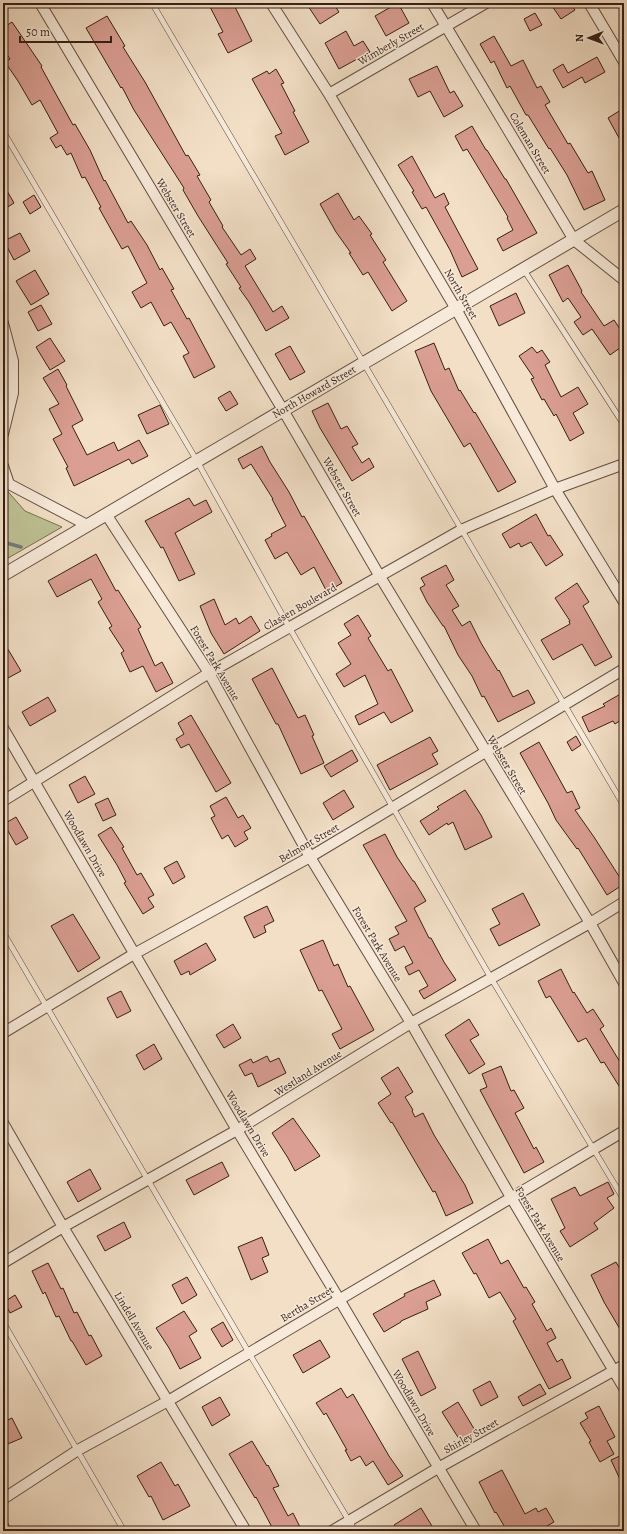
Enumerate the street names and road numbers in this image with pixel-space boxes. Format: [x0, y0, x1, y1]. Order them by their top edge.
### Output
street label: Wimberly Street [355, 19, 427, 69]
street label: Coleman Street [506, 109, 554, 177]
street label: Webster Street [152, 175, 200, 241]
street label: North Street [440, 266, 482, 322]
street label: North Howard Street [269, 362, 359, 422]
street label: Webster Street [318, 454, 365, 520]
street label: Classen Boulevard [261, 580, 339, 634]
street label: Forest Park Avenue [187, 623, 243, 704]
street label: Webster Street [483, 732, 531, 798]
street label: Woodlawn Drive [59, 807, 110, 880]
street label: Belmont Street [276, 819, 342, 866]
street label: Forest Park Avenue [349, 904, 405, 985]
street label: Westland Avenue [270, 1046, 345, 1100]
street label: Woodlawn Drive [222, 1087, 274, 1160]
street label: Forest Park Avenue [512, 1184, 568, 1265]
street label: Bertha Street [278, 1282, 337, 1326]
street label: Lindell Avenue [111, 1289, 157, 1353]
street label: Woodlawn Drive [388, 1366, 439, 1439]
street label: Shirley Street [441, 1415, 501, 1457]

